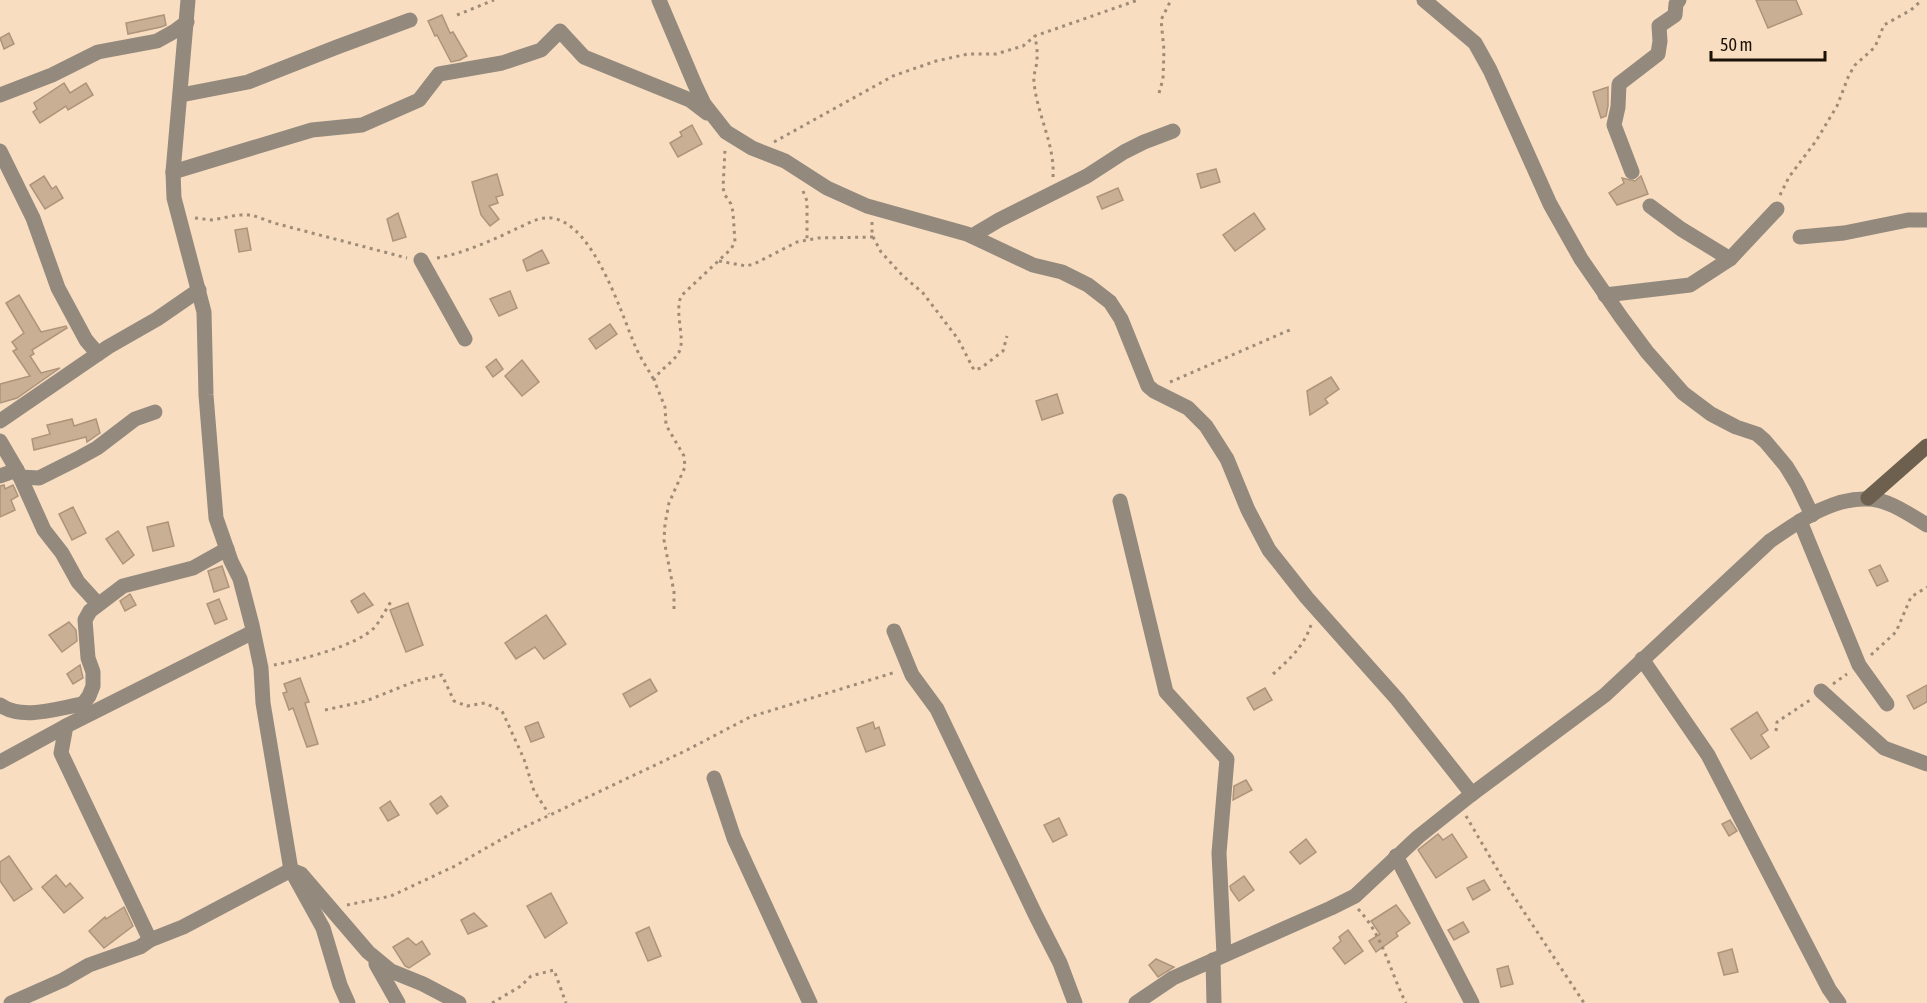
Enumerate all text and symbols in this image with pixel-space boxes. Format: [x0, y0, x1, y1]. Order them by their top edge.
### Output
scale bar [1711, 24, 1825, 62]
text: 50 m [1720, 34, 1752, 55]

